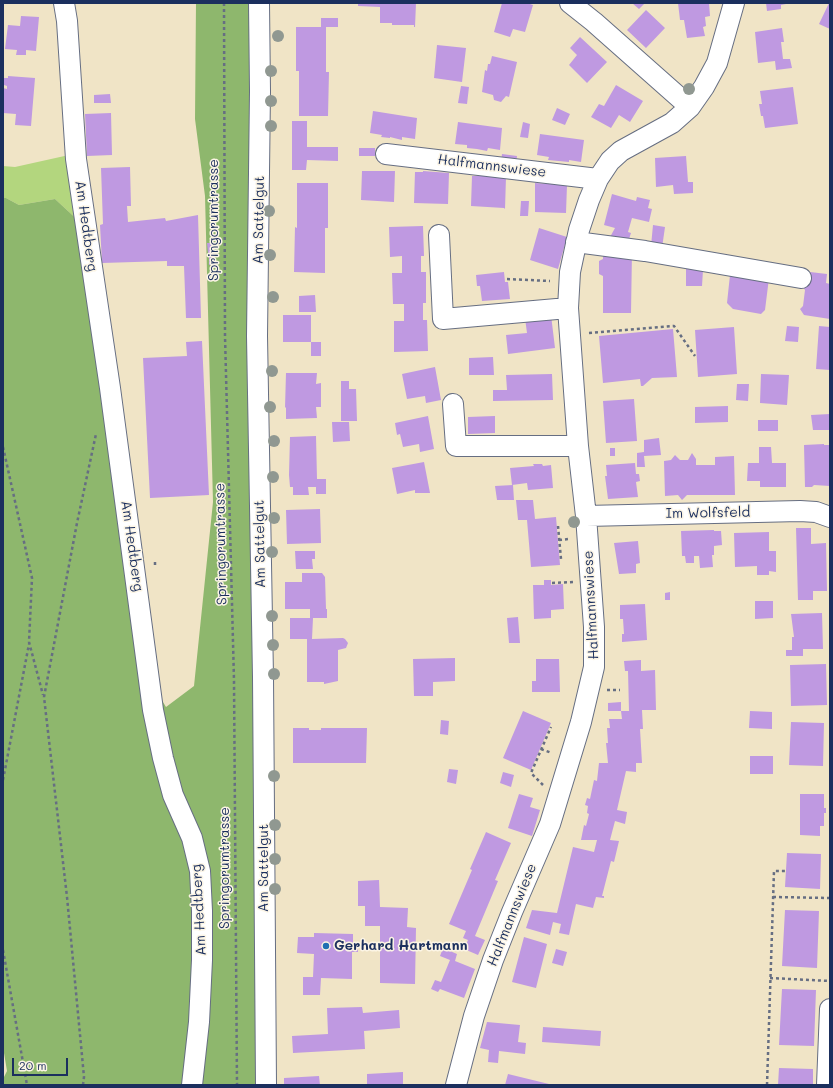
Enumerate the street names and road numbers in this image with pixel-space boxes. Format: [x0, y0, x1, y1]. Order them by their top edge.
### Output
street label: Halfmannswiese [437, 151, 547, 181]
street label: Springorumtrasse [206, 159, 222, 281]
street label: Am Sattelgut [250, 176, 268, 264]
street label: Am Hedtberg [71, 179, 101, 273]
street label: Springorumtrasse [212, 483, 230, 605]
street label: Am Hedtberg [117, 499, 147, 593]
street label: Am Sattelgut [251, 500, 269, 588]
street label: Im Wolfsfeld [666, 504, 750, 522]
street label: Halfmannswiese [580, 550, 602, 660]
street label: Springorumtrasse [217, 807, 233, 929]
street label: Am Sattelgut [256, 824, 272, 912]
street label: Halfmannswiese [484, 861, 540, 969]
street label: Am Hedtberg [188, 864, 210, 956]

